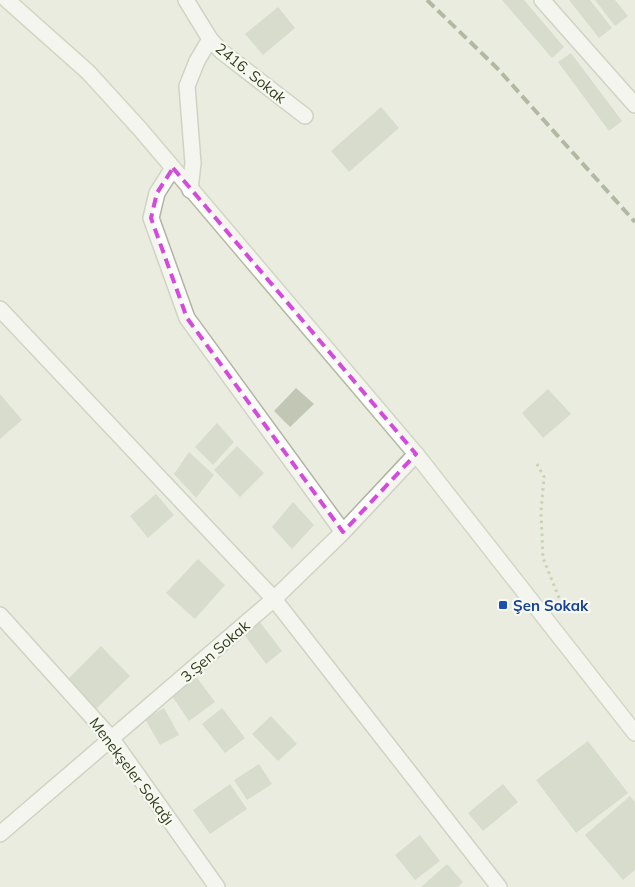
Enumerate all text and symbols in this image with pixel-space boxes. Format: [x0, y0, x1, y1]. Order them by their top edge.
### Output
street label: 2416. Sokak [212, 39, 290, 107]
place label: Şen Sokak [513, 596, 589, 615]
marker: Şen Sokak [497, 599, 509, 611]
street label: 3.Şen Sokak [177, 616, 254, 686]
street label: Menekşeler Sokağı [85, 714, 179, 828]

